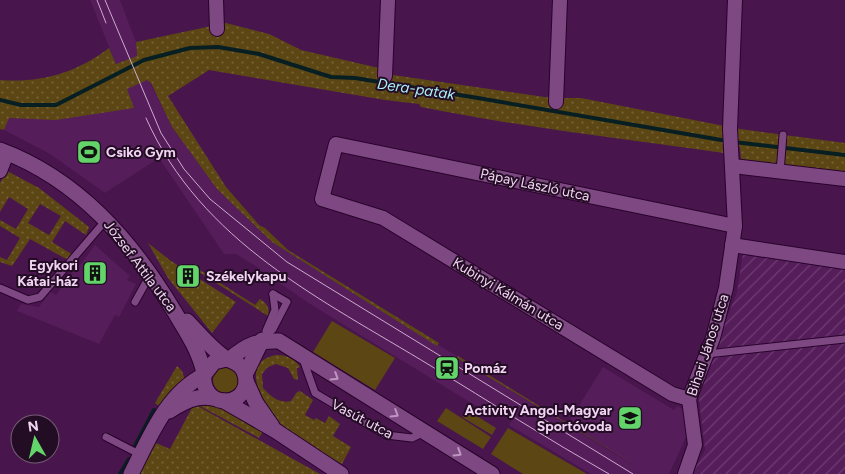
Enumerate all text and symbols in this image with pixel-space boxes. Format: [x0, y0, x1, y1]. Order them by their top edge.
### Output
water label: Dera-patak [376, 75, 457, 103]
sports icon: Csikó Gym [76, 139, 102, 165]
place label: Csikó Gym [106, 144, 176, 161]
street label: Pápay László utca [479, 165, 591, 205]
street label: József Attila utca [100, 217, 180, 315]
street label: Kubinyi Kálmán utca [450, 254, 566, 334]
place label: Egykori Kátai-ház [17, 257, 78, 290]
building icon: Egykori Kátai-ház [82, 260, 108, 286]
building icon: Székelykapu [175, 263, 201, 289]
place label: Székelykapu [206, 268, 286, 285]
street label: Bihari János utca [684, 292, 732, 398]
station icon: Pomáz [434, 355, 460, 381]
place label: Pomáz [464, 360, 507, 377]
one-way arrow [330, 371, 339, 380]
street label: Vasút utca [328, 396, 396, 442]
place label: Activity Angol-Magyar Sportóvoda [465, 402, 613, 435]
school or university icon: Activity Angol-Magyar Sportóvoda [617, 405, 643, 431]
one-way arrow [389, 407, 398, 417]
north arrow [10, 414, 60, 464]
text: N [27, 417, 40, 436]
one-way arrow [453, 446, 462, 456]

